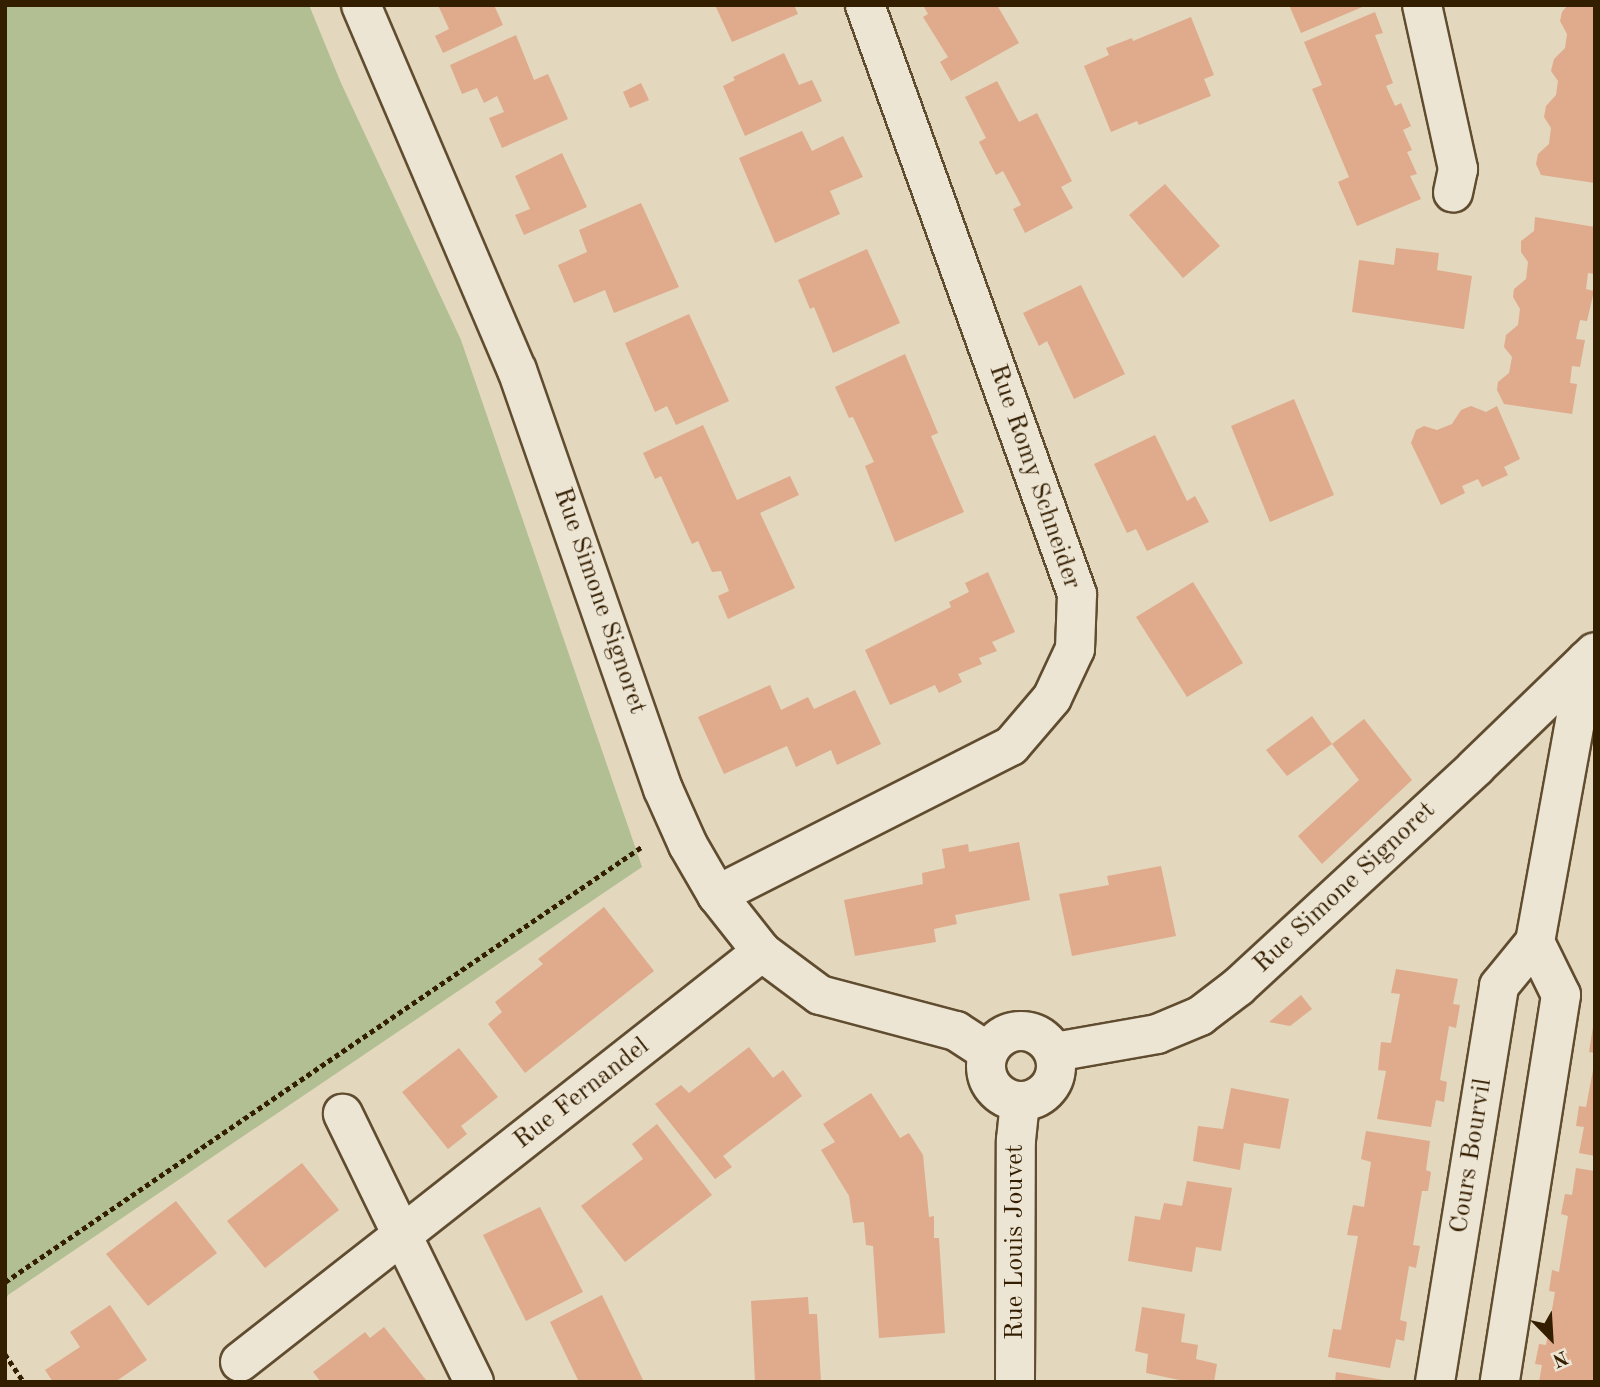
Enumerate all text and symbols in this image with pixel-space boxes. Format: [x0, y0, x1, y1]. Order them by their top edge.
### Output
street label: Rue Romy Schneider [981, 360, 1087, 594]
street label: Rue Simone Signoret [546, 484, 652, 718]
street label: Rue Simone Signoret [1247, 796, 1443, 980]
street label: Rue Fernandel [508, 1031, 656, 1157]
street label: Cours Bourvil [1444, 1076, 1500, 1236]
street label: Rue Louis Jouvet [1000, 1144, 1032, 1340]
north arrow [1516, 1303, 1586, 1373]
text: N [1549, 1346, 1570, 1369]

